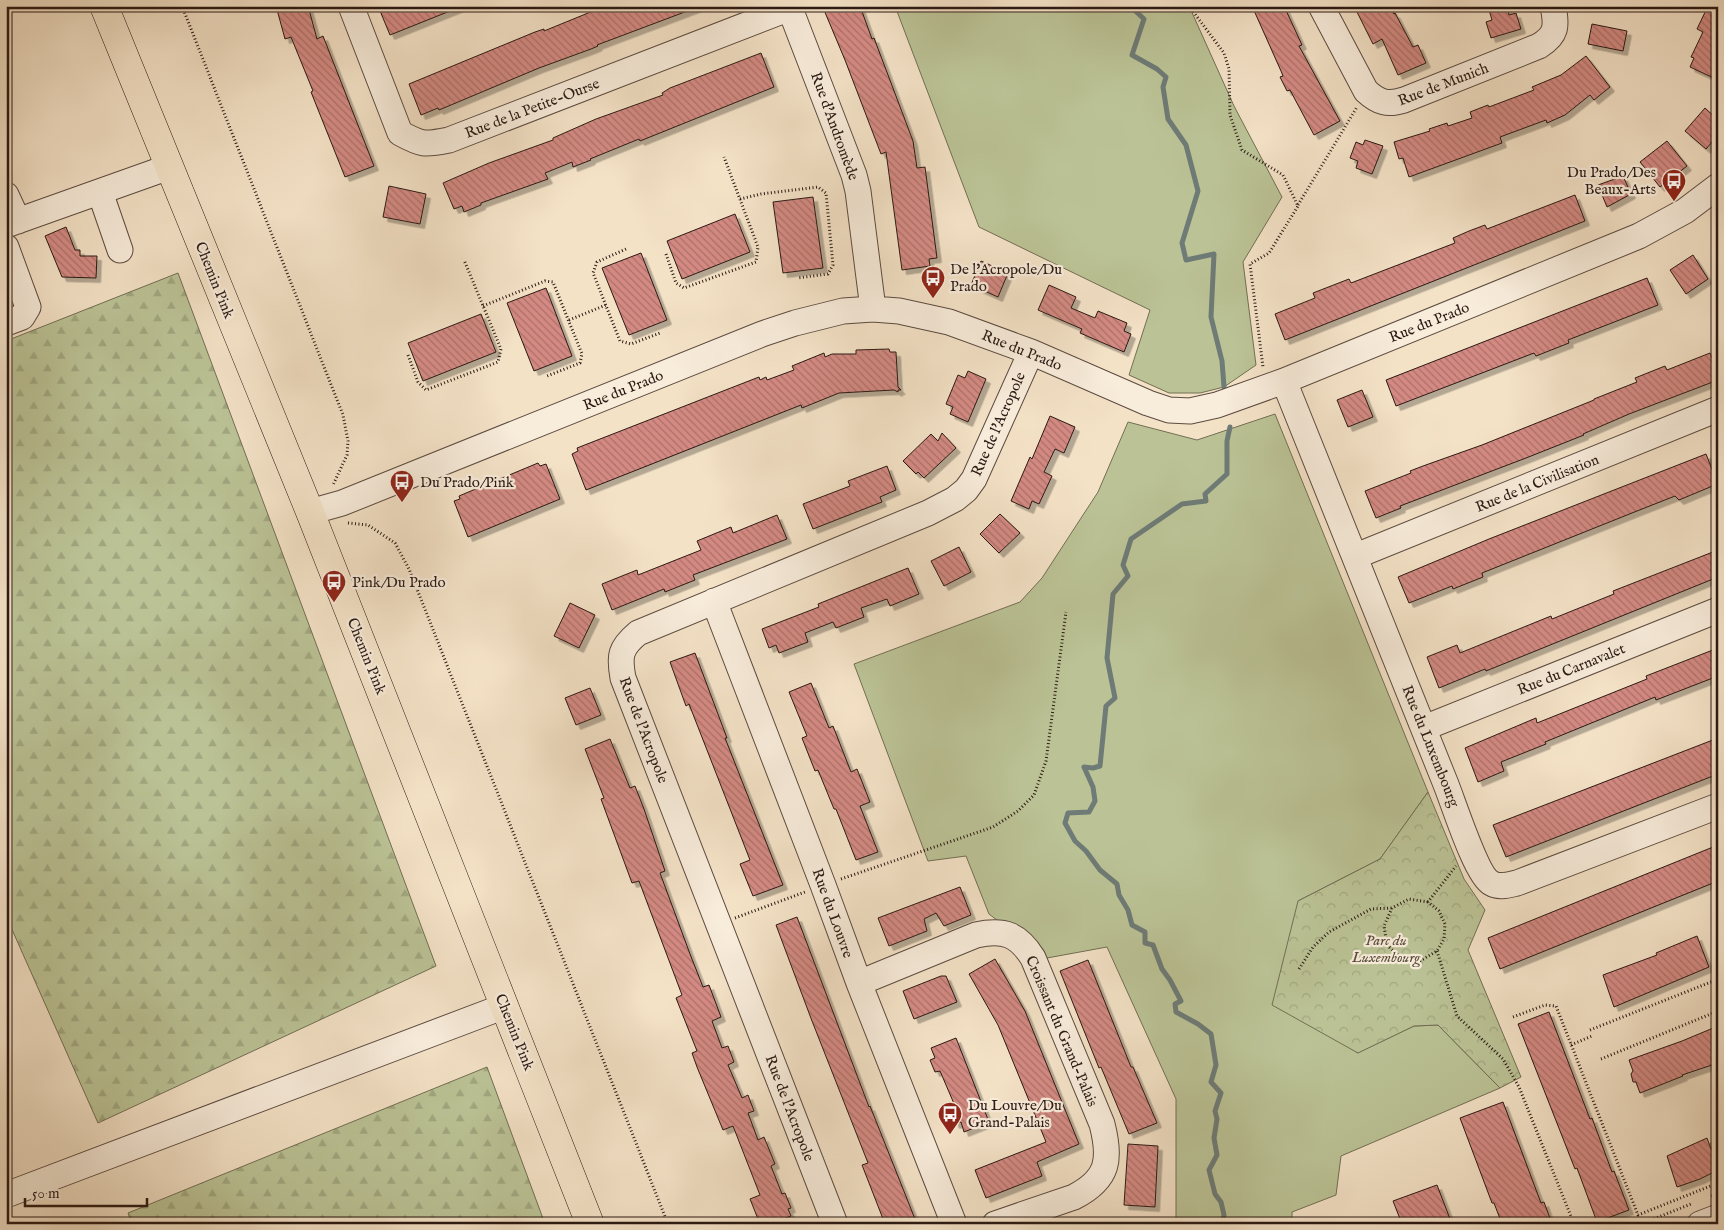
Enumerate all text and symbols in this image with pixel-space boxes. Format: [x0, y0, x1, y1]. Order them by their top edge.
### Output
street label: Rue de Munich [1395, 58, 1491, 110]
street label: Rue d'Andromède [806, 69, 863, 183]
street label: Rue de la Petite-Ourse [462, 74, 602, 143]
place label: Du Prado/Des Beaux-Arts [1567, 163, 1656, 199]
bus stop icon: Du Prado/Des Beaux-Arts [1661, 168, 1687, 202]
street label: Chemin Pink [191, 239, 239, 322]
place label: De l'Acropole/Du Prado [950, 260, 1062, 296]
bus stop icon: De l'Acropole/Du Prado [920, 265, 946, 299]
street label: Rue du Prado [1386, 298, 1472, 347]
street label: Rue du Prado [979, 326, 1065, 375]
street label: Rue du Prado [580, 366, 666, 415]
street label: Rue de l'Acropole [967, 369, 1030, 479]
street label: Rue de la Civilisation [1473, 450, 1602, 517]
bus stop icon: Du Prado/Pink [389, 469, 415, 503]
place label: Du Prado/Pink [420, 473, 515, 492]
bus stop icon: Pink/Du Prado [321, 569, 347, 603]
place label: Pink/Du Prado [352, 573, 446, 592]
street label: Chemin Pink [343, 615, 391, 698]
street label: Rue du Carnavalet [1515, 639, 1628, 700]
street label: Rue de l'Acropole [615, 674, 673, 786]
street label: Rue du Luxembourg [1397, 682, 1464, 811]
street label: Rue du Louvre [808, 866, 858, 961]
park label: Parc du Luxembourg [1351, 931, 1421, 968]
street label: Croissant du Grand-Palais [1021, 953, 1102, 1110]
street label: Chemin Pink [491, 991, 539, 1074]
street label: Rue de l'Acropole [761, 1052, 819, 1164]
place label: Du Louvre/Du Grand-Palais [968, 1096, 1062, 1132]
bus stop icon: Du Louvre/Du Grand-Palais [937, 1101, 963, 1135]
scale bar [25, 1175, 148, 1207]
text: 50 m [32, 1184, 60, 1203]

